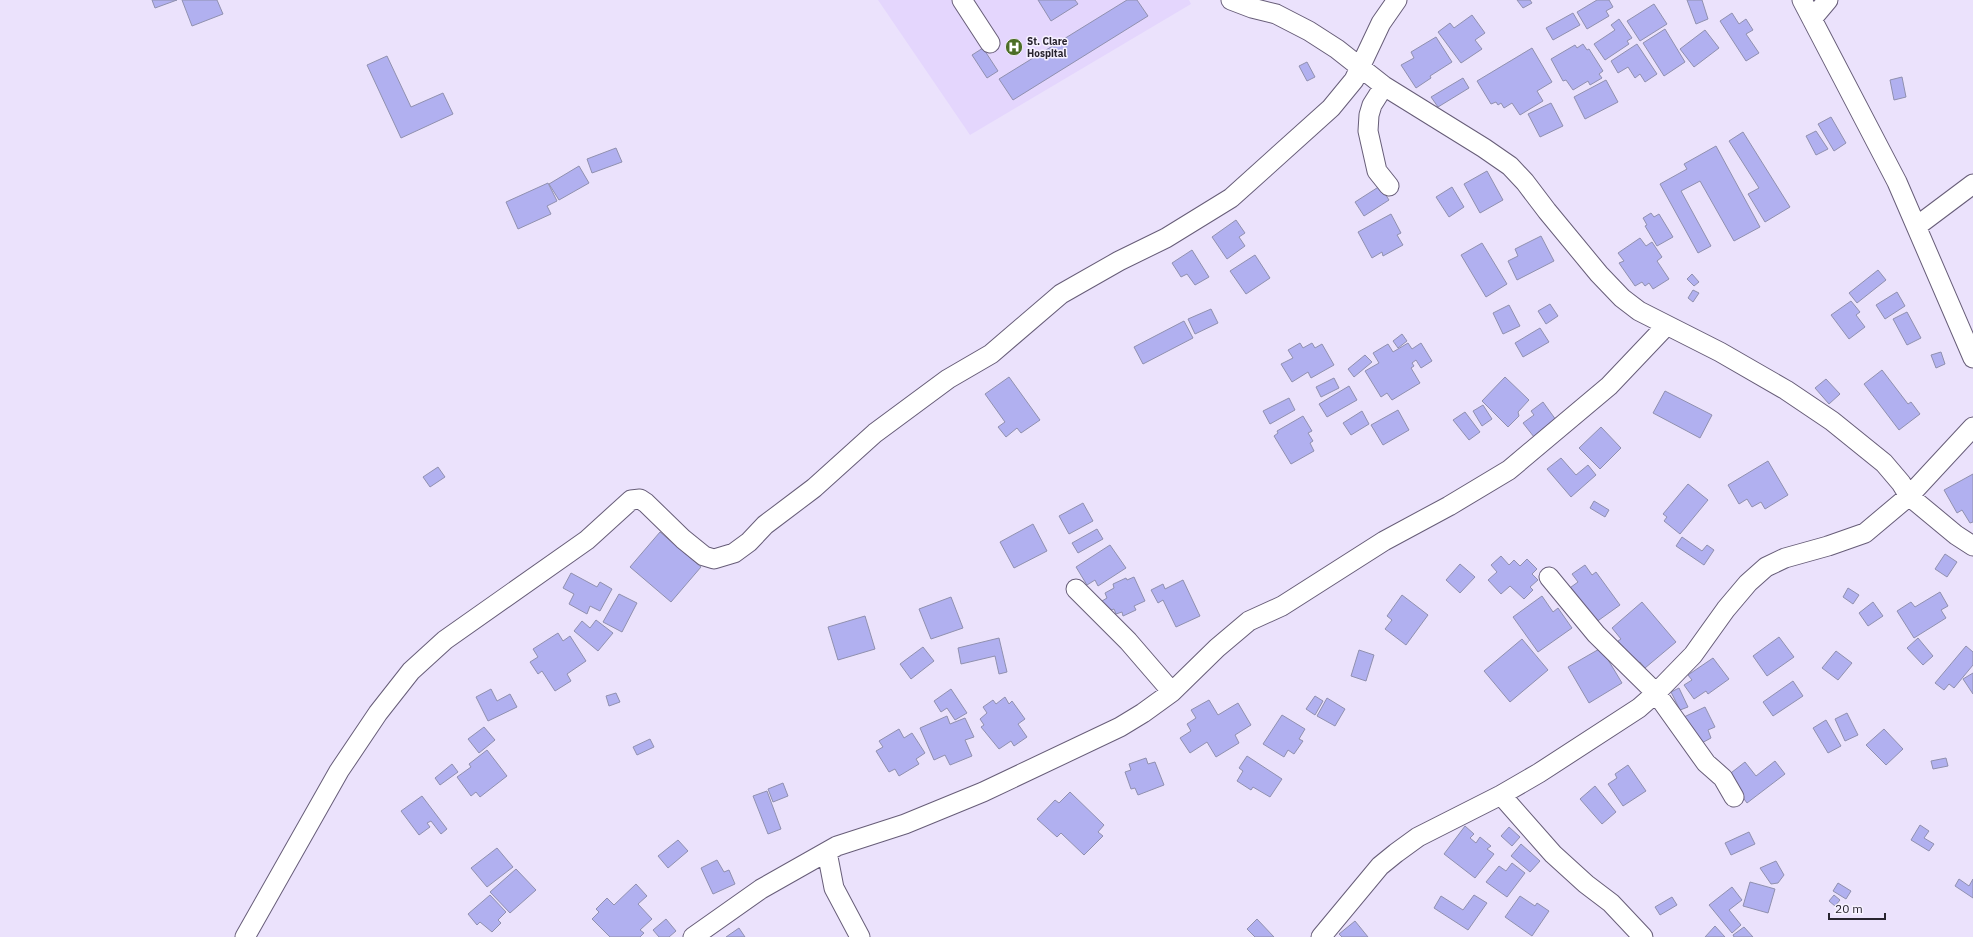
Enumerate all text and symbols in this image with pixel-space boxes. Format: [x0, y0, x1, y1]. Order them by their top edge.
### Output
place label: St. Clare Hospital [1027, 35, 1068, 60]
hospital icon: St. Clare Hospital [1004, 37, 1024, 57]
scale bar [1829, 895, 1885, 921]
text: 20 m [1835, 901, 1863, 916]

